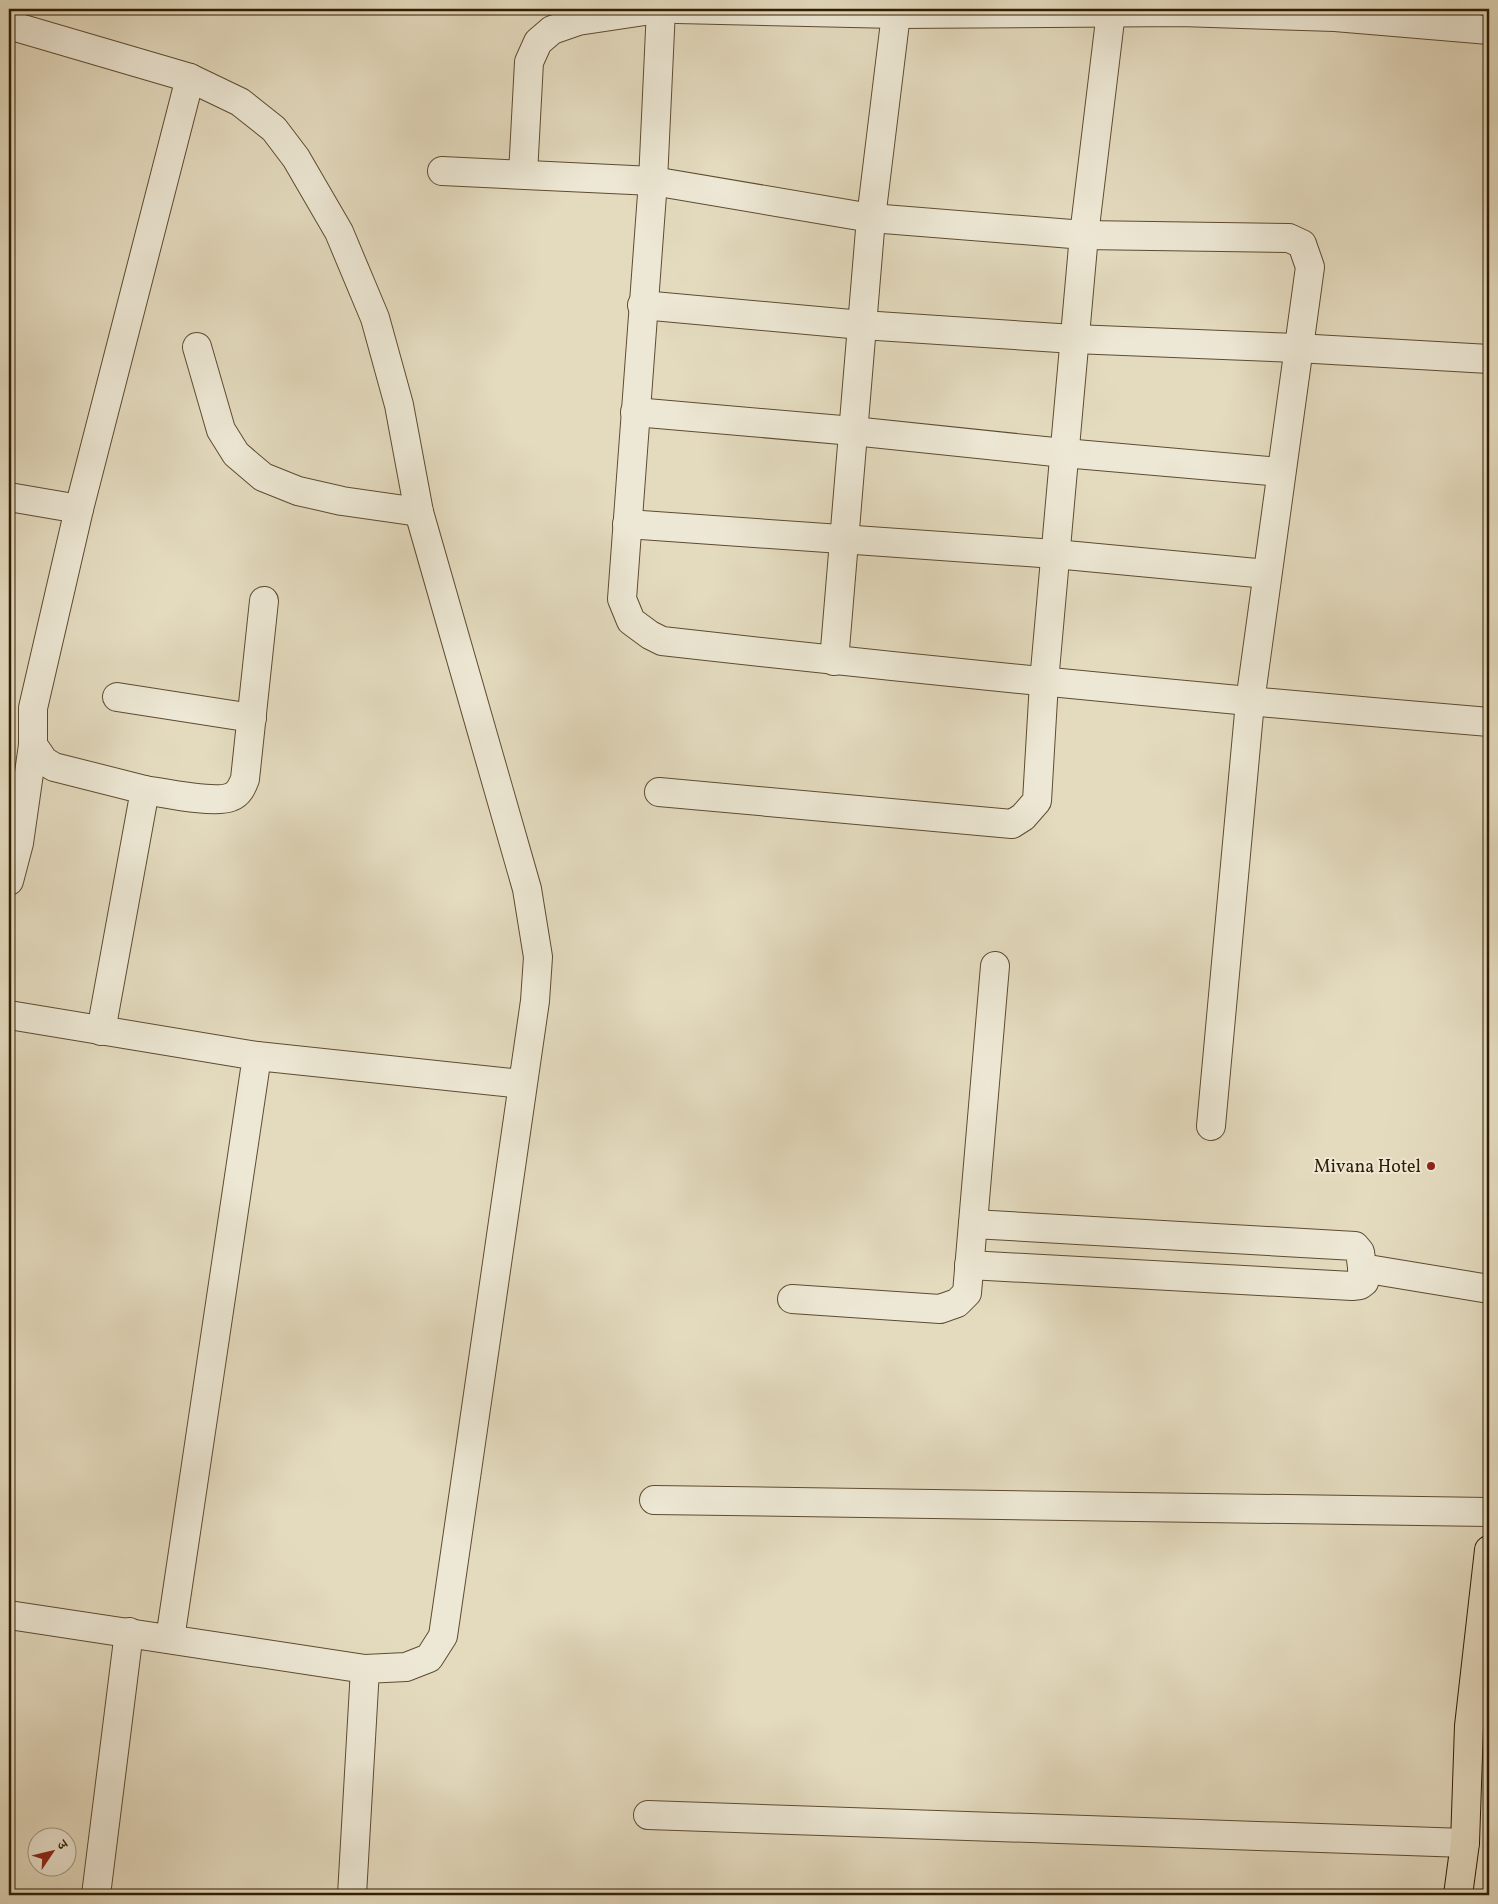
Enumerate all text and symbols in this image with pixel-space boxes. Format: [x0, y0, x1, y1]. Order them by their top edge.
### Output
place label: Mivana Hotel [1314, 1155, 1421, 1180]
marker: Mivana Hotel [1425, 1160, 1437, 1172]
north arrow [28, 1826, 78, 1876]
text: उ [51, 1836, 72, 1854]

